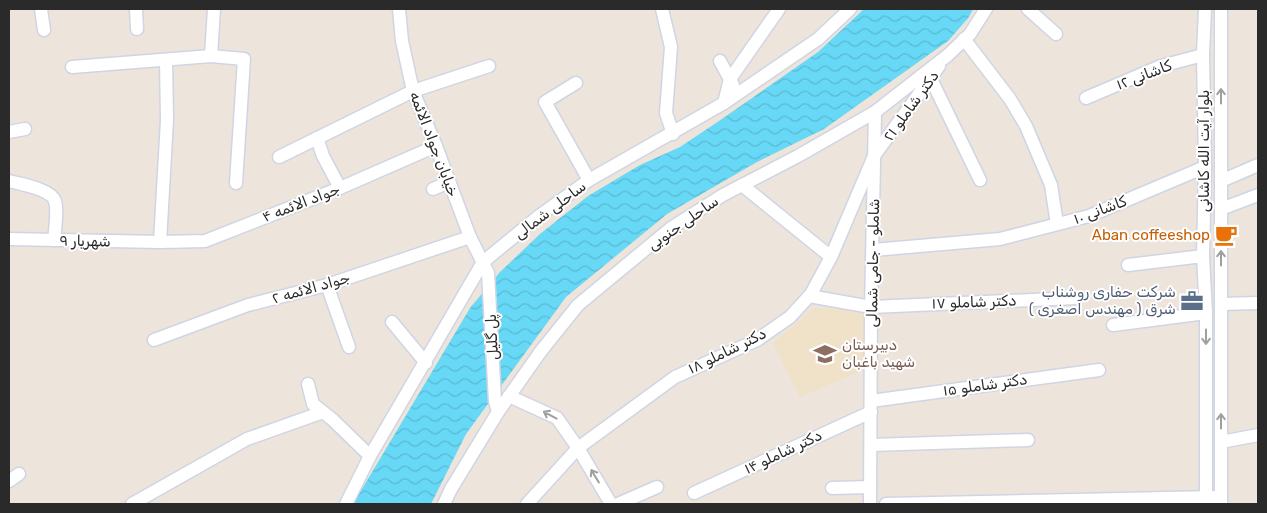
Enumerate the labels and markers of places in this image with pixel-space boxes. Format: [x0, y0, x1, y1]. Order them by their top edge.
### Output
cafe icon: Aban coffeeshop [1213, 222, 1239, 248]
place label: Aban coffeeshop [1092, 226, 1210, 244]
place label: شرکت حفاری روشناب شرق ( مهندس اصغری ) [1029, 283, 1176, 318]
office icon: شرکت حفاری روشناب شرق ( مهندس اصغری ) [1179, 288, 1205, 314]
place label: دبیرستان شهید باغبان [842, 336, 915, 371]
school or university icon: دبیرستان شهید باغبان [812, 341, 838, 367]

